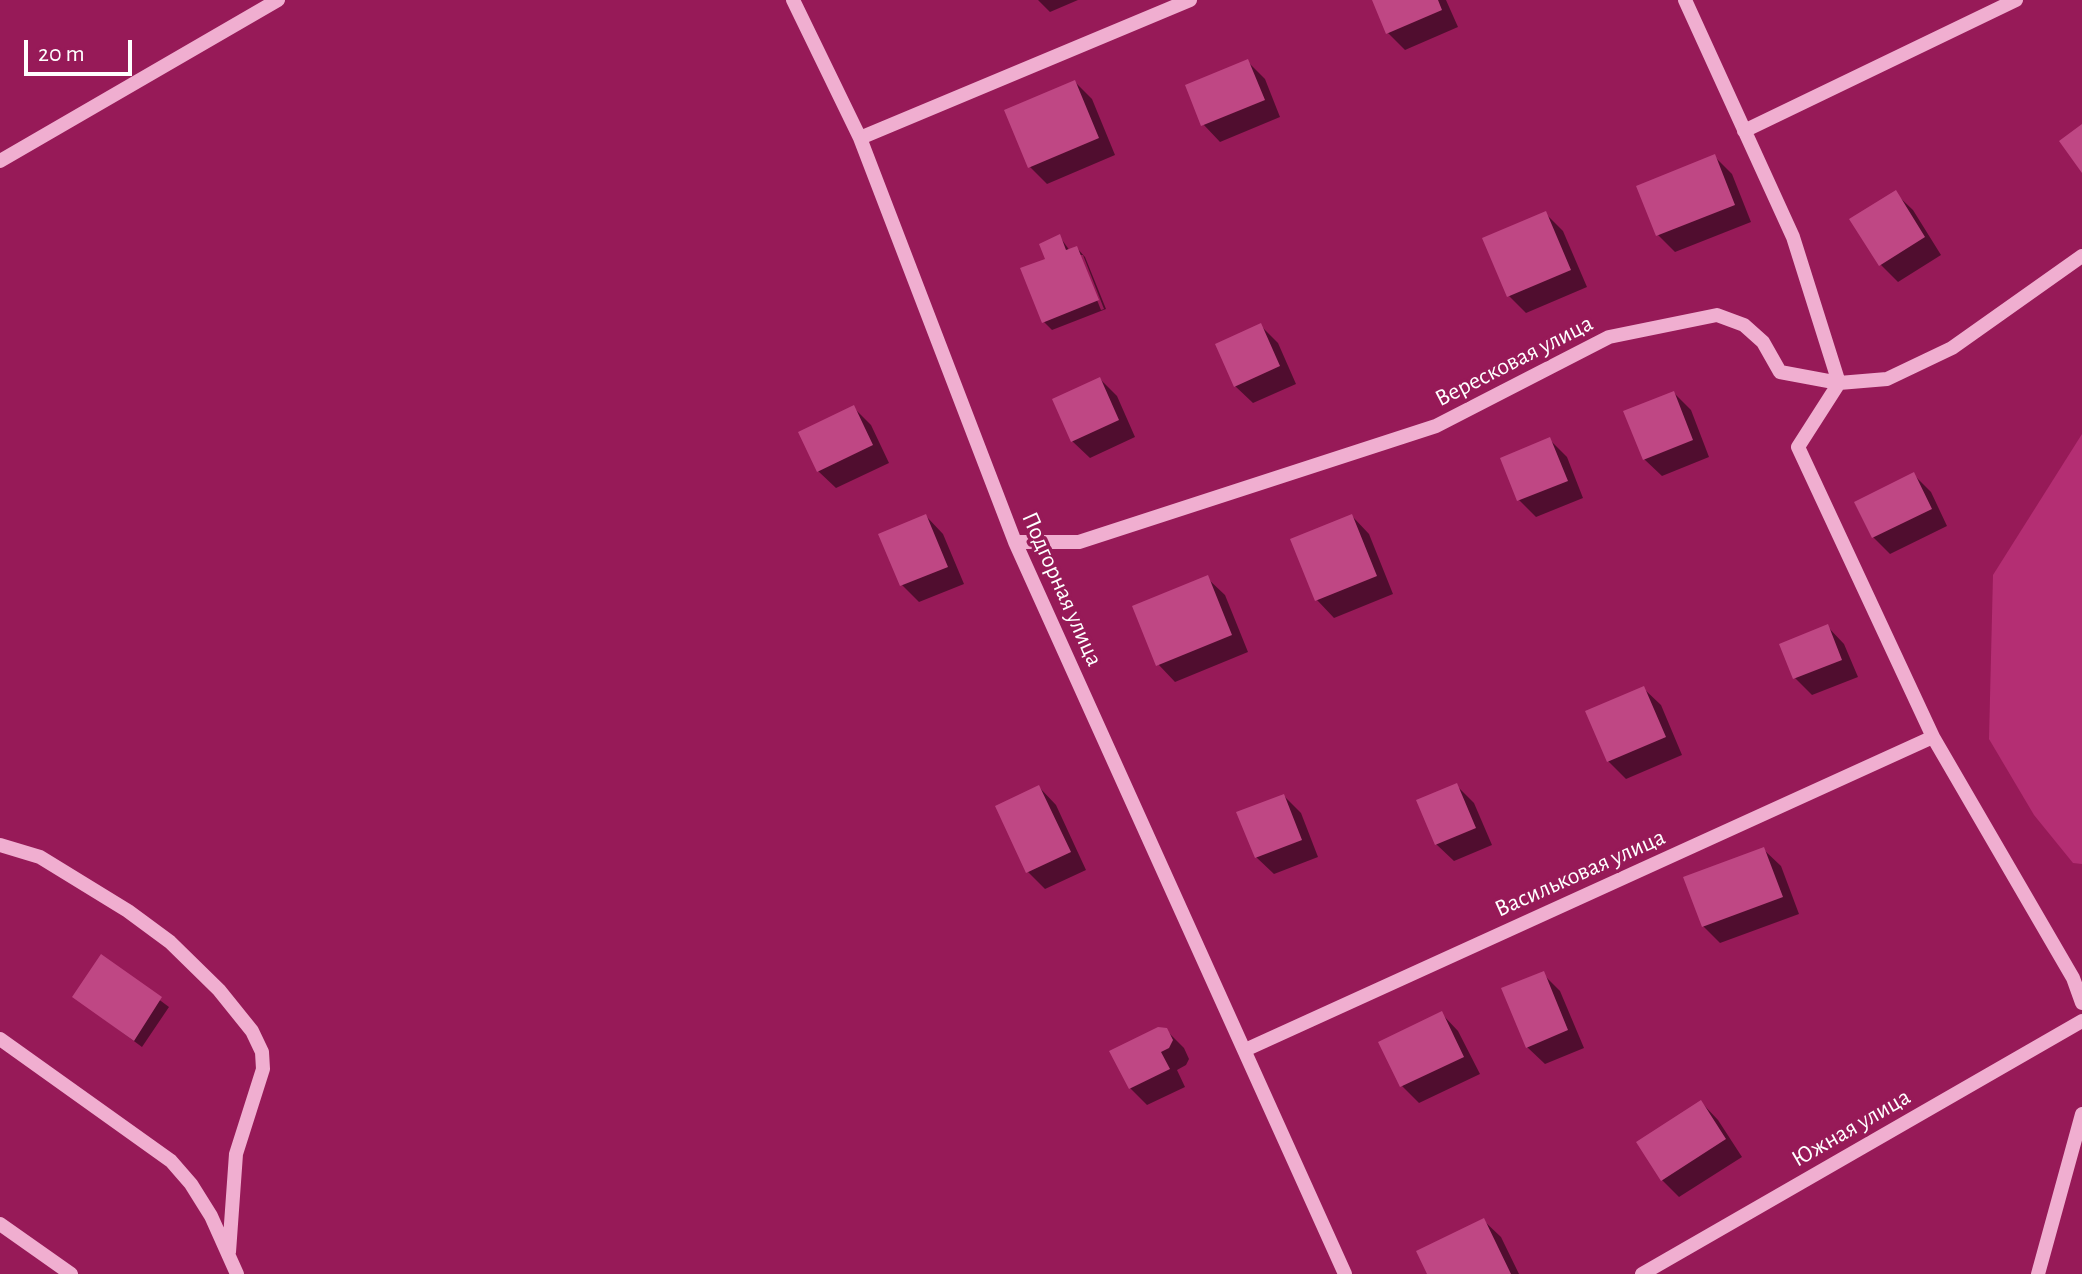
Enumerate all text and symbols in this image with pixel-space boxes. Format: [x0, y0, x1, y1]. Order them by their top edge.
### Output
scale bar [28, 24, 136, 74]
text: 20 m [38, 42, 85, 66]
street label: Вересковая улица [1430, 309, 1598, 413]
street label: Подгорная улица [1015, 507, 1109, 671]
street label: Васильковая улица [1490, 822, 1670, 924]
street label: Южная улица [1786, 1082, 1916, 1174]

